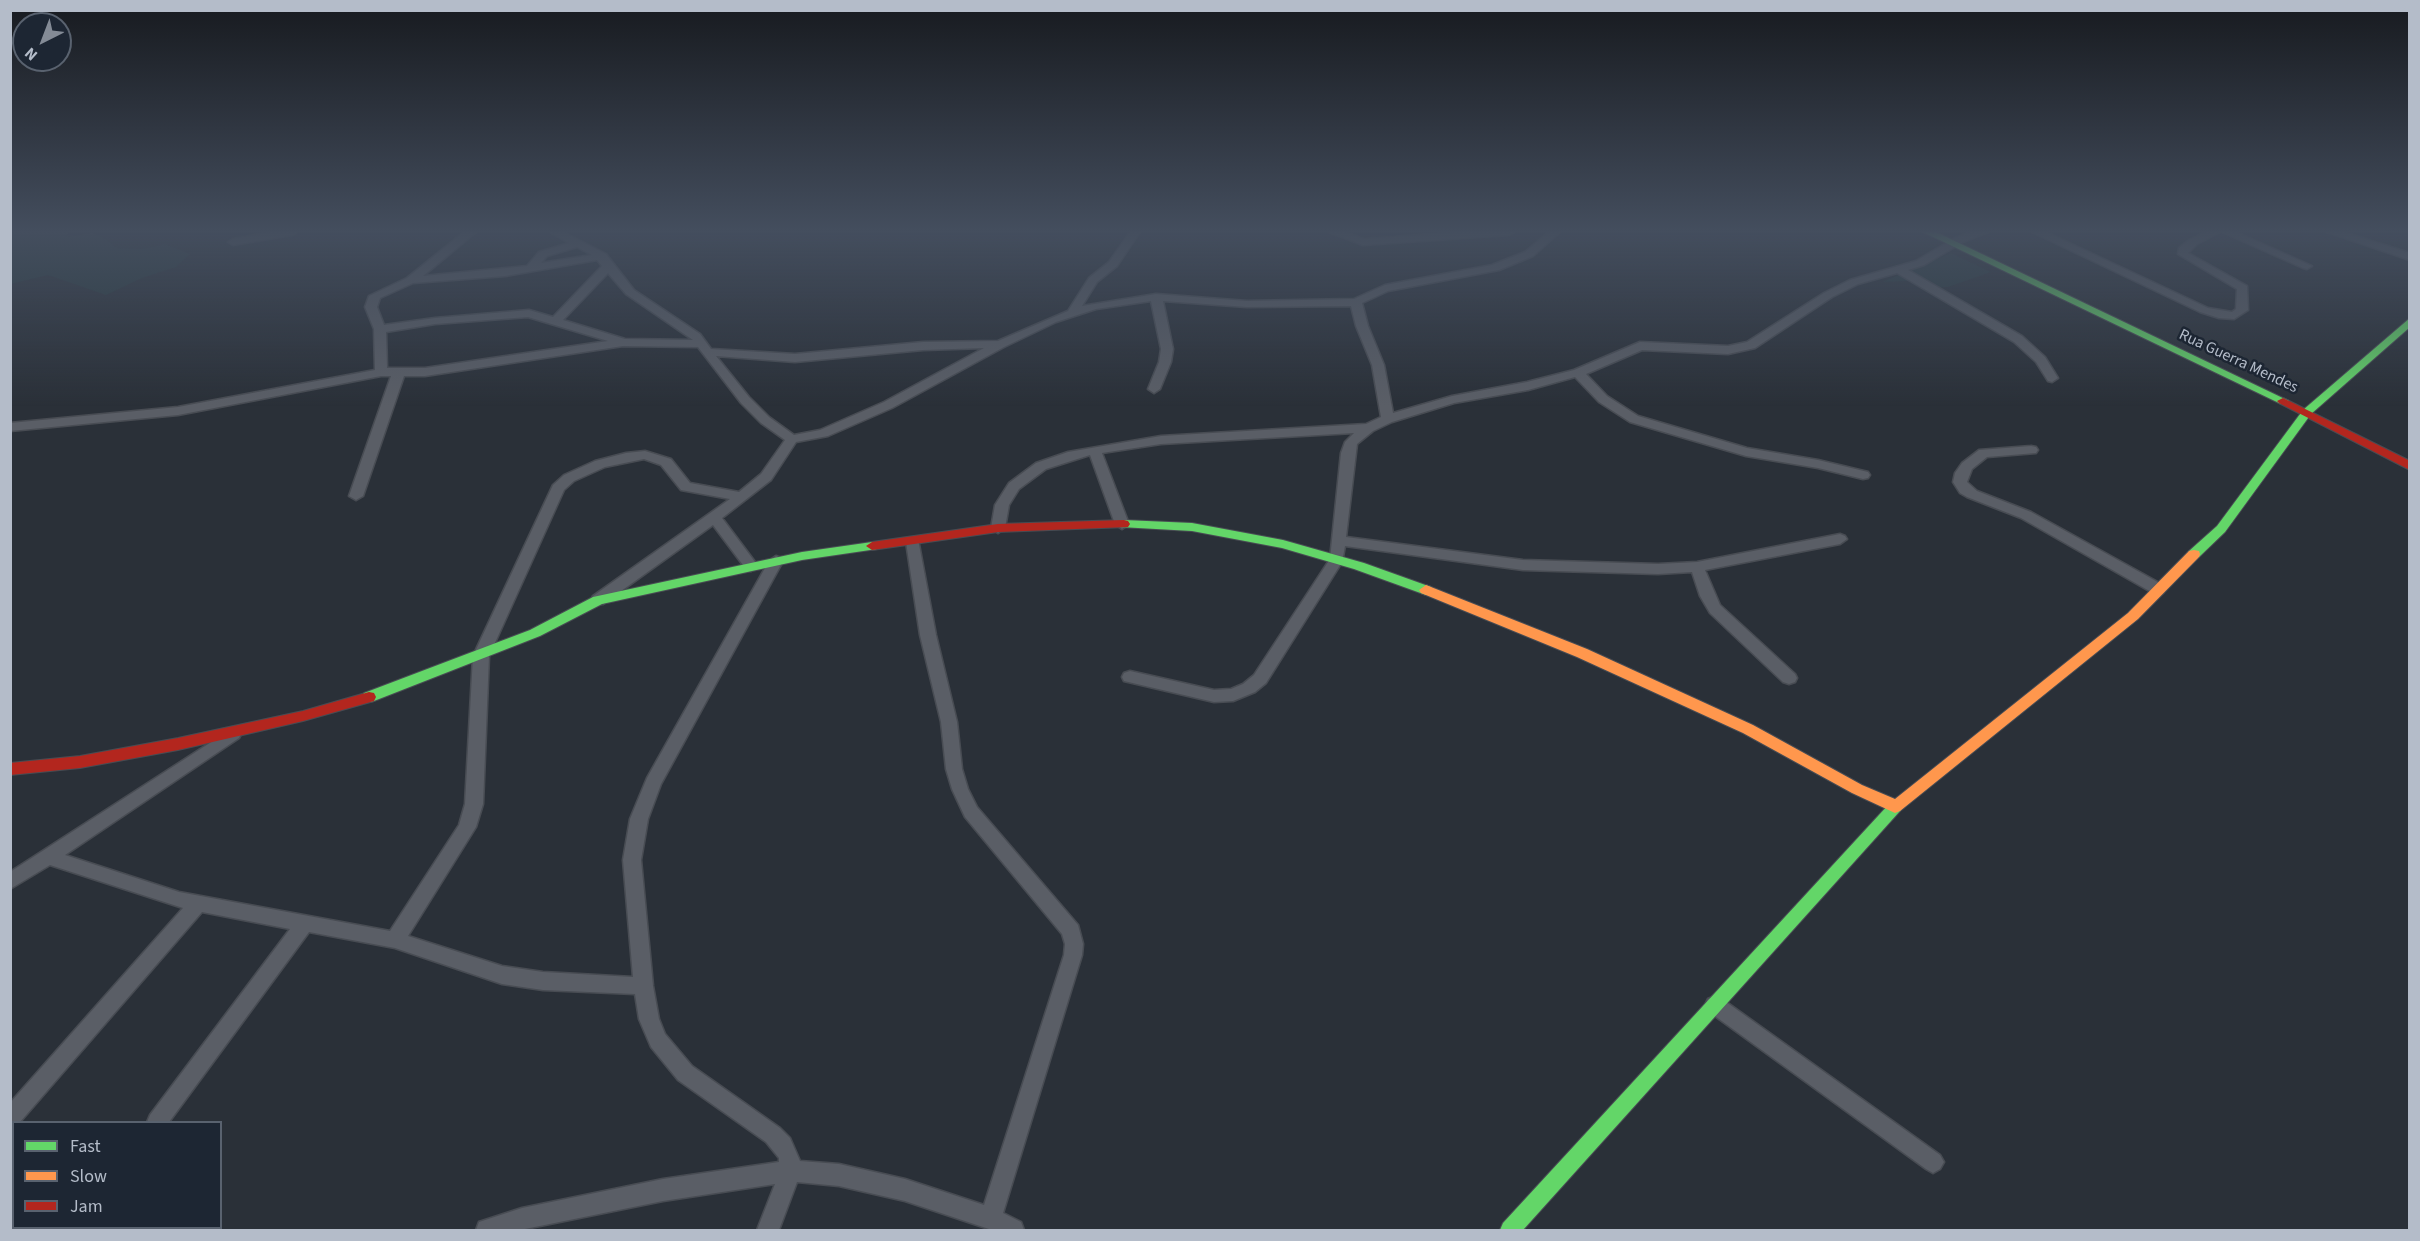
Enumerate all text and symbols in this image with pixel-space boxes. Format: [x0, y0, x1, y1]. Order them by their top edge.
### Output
north arrow [12, 12, 72, 72]
text: N [20, 42, 43, 66]
street label: Rua Guerra Mendes [2175, 326, 2301, 398]
legend [12, 1121, 222, 1229]
text: Fast [70, 1134, 101, 1159]
text: Slow [70, 1164, 107, 1189]
text: Jam [70, 1194, 103, 1219]

